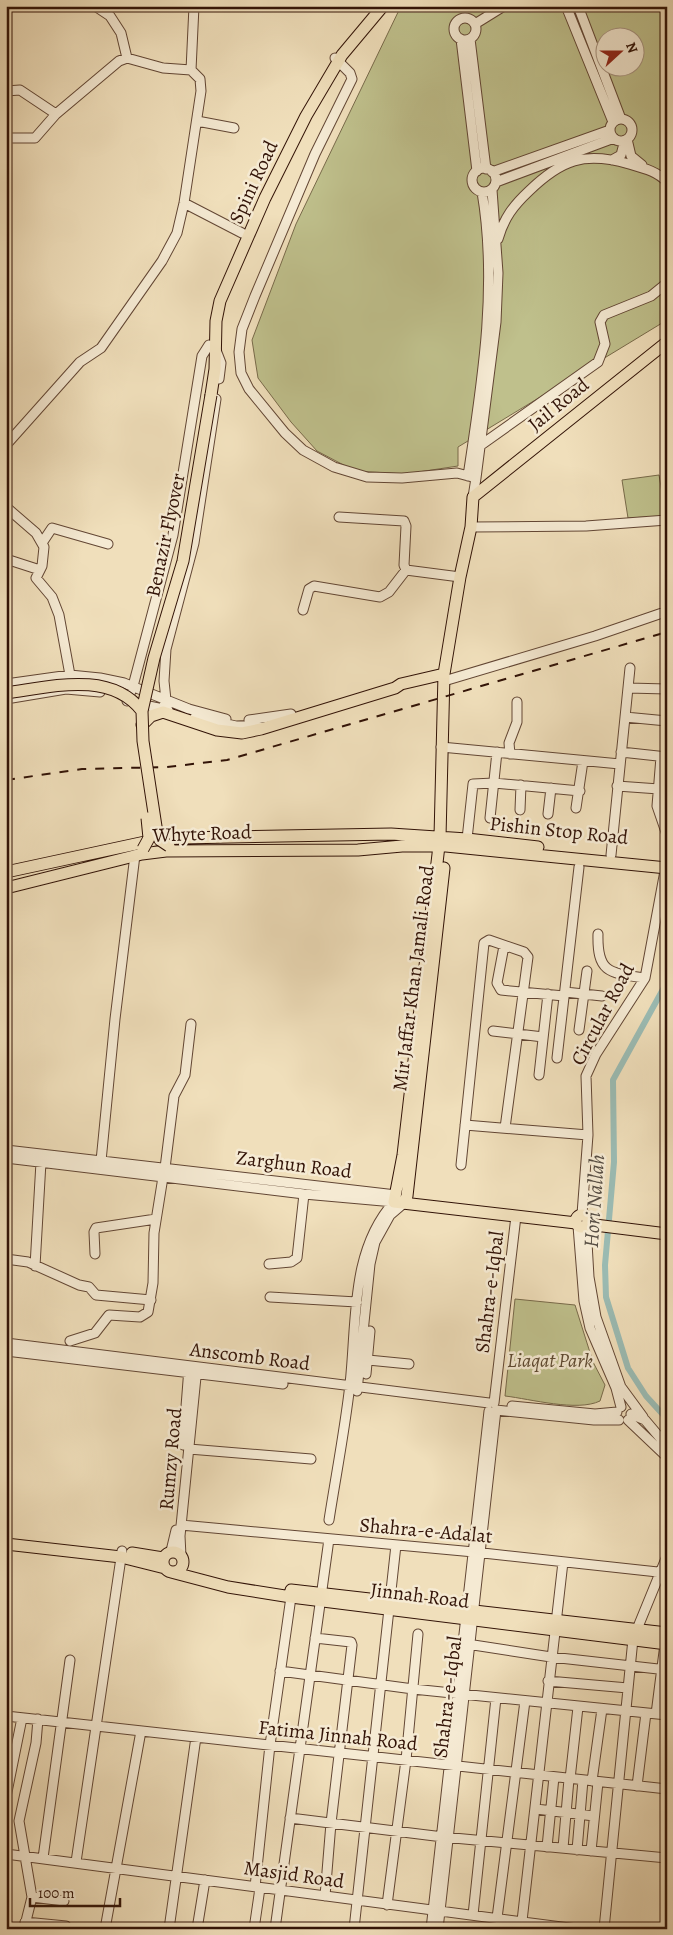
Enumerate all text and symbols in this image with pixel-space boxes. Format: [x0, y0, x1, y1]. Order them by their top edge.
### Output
north arrow [596, 28, 646, 78]
text: N [621, 39, 642, 56]
street label: Spini Road [222, 136, 285, 228]
street label: Jail Road [522, 371, 595, 437]
street label: Benazir Flyover [139, 470, 192, 600]
street label: Pishin Stop Road [488, 810, 630, 851]
street label: Whyte Road [151, 818, 252, 849]
street label: Mir Jaffar Khan Jamali Road [386, 863, 441, 1093]
street label: Circular Road [564, 958, 641, 1070]
street label: Zarghun Road [235, 1144, 354, 1185]
water label: Hori Nallah [577, 1153, 611, 1249]
street label: Shahra-e-Iqbal [469, 1229, 510, 1355]
street label: Anscomb Road [187, 1336, 312, 1377]
park label: Liaqat Park [507, 1347, 593, 1374]
street label: Rumzy Road [153, 1406, 188, 1511]
street label: Shahra-e-Adalat [358, 1511, 494, 1550]
street label: Jinnah Road [369, 1576, 471, 1615]
street label: Shahra-e-Iqbal [427, 1634, 468, 1760]
street label: Fatima Jinnah Road [257, 1714, 419, 1757]
street label: Masjid Road [242, 1854, 346, 1895]
scale bar [30, 1875, 120, 1907]
text: 100 m [38, 1883, 75, 1903]

